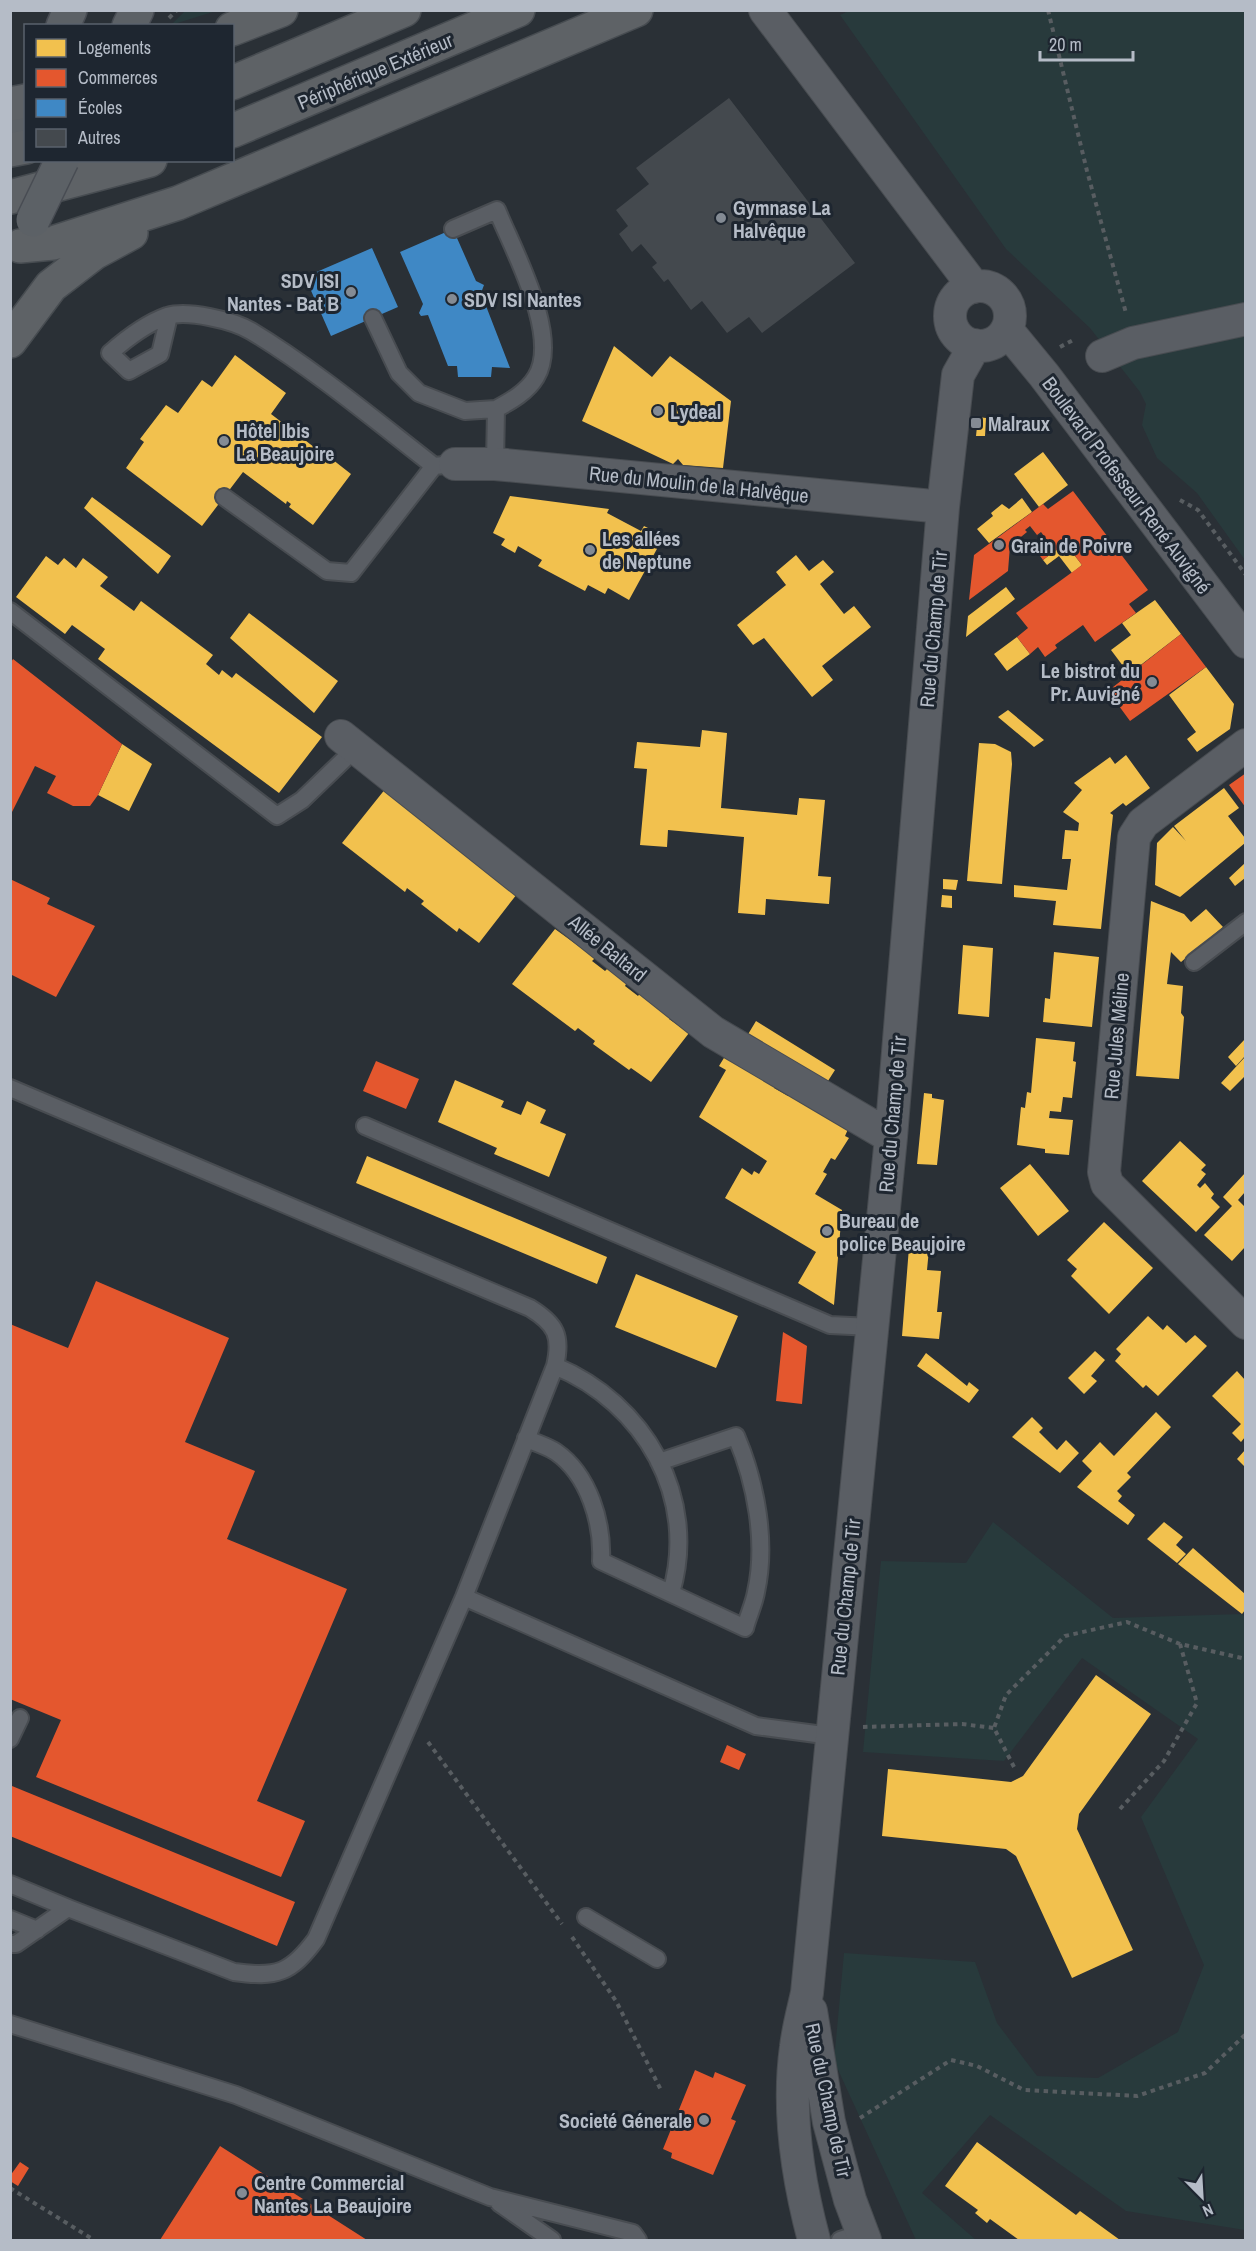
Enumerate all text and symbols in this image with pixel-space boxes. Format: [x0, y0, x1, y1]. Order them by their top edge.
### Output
legend [24, 24, 234, 162]
scale bar [1040, 24, 1133, 62]
street label: Périphérique Extérieur [293, 26, 457, 116]
text: 20 m [1049, 32, 1082, 57]
text: Logements [78, 35, 151, 60]
text: Commerces [78, 65, 158, 90]
text: Écoles [78, 95, 122, 120]
text: Autres [77, 125, 121, 150]
place label: Gymnase La Halvêque [733, 194, 831, 244]
marker: Gymnase La Halvêque [714, 211, 728, 225]
place label: SDV ISI Nantes - Bat B [227, 267, 339, 317]
marker: SDV ISI Nantes - Bat B [344, 285, 358, 299]
place label: SDV ISI Nantes [464, 286, 582, 313]
marker: SDV ISI Nantes [445, 292, 459, 306]
street label: Boulevard Professeur René Auvigné [1036, 371, 1218, 599]
place label: Lydeal [670, 398, 721, 425]
marker: Lydeal [651, 404, 665, 418]
place label: Malraux [988, 410, 1051, 437]
marker: Malraux [969, 416, 983, 430]
place label: Hôtel Ibis La Beaujoire [236, 417, 334, 467]
marker: Hôtel Ibis La Beaujoire [217, 434, 231, 448]
street label: Rue du Moulin de la Halvêque [588, 459, 810, 509]
place label: Les allées de Neptune [602, 525, 691, 575]
place label: Grain de Poivre [1011, 532, 1132, 559]
marker: Grain de Poivre [992, 538, 1006, 552]
marker: Les allées de Neptune [583, 543, 597, 557]
street label: Rue du Champ de Tir [913, 549, 953, 708]
place label: Le bistrot du Pr. Auvigné [1041, 657, 1140, 707]
marker: Le bistrot du Pr. Auvigné [1145, 675, 1159, 689]
street label: Allée Baltard [563, 908, 653, 988]
street label: Rue Jules Méline [1097, 972, 1135, 1100]
street label: Rue du Champ de Tir [872, 1034, 912, 1193]
place label: Bureau de police Beaujoire [839, 1207, 966, 1257]
marker: Bureau de police Beaujoire [820, 1224, 834, 1238]
street label: Rue du Champ de Tir [823, 1517, 867, 1677]
street label: Rue du Champ de Tir [799, 2020, 859, 2180]
place label: Societé Génerale [559, 2107, 692, 2134]
marker: Societé Génerale [697, 2113, 711, 2127]
north arrow [1172, 2167, 1232, 2227]
place label: Centre Commercial Nantes La Beaujoire [254, 2169, 412, 2219]
marker: Centre Commercial Nantes La Beaujoire [235, 2186, 249, 2200]
text: N [1199, 2199, 1217, 2223]

